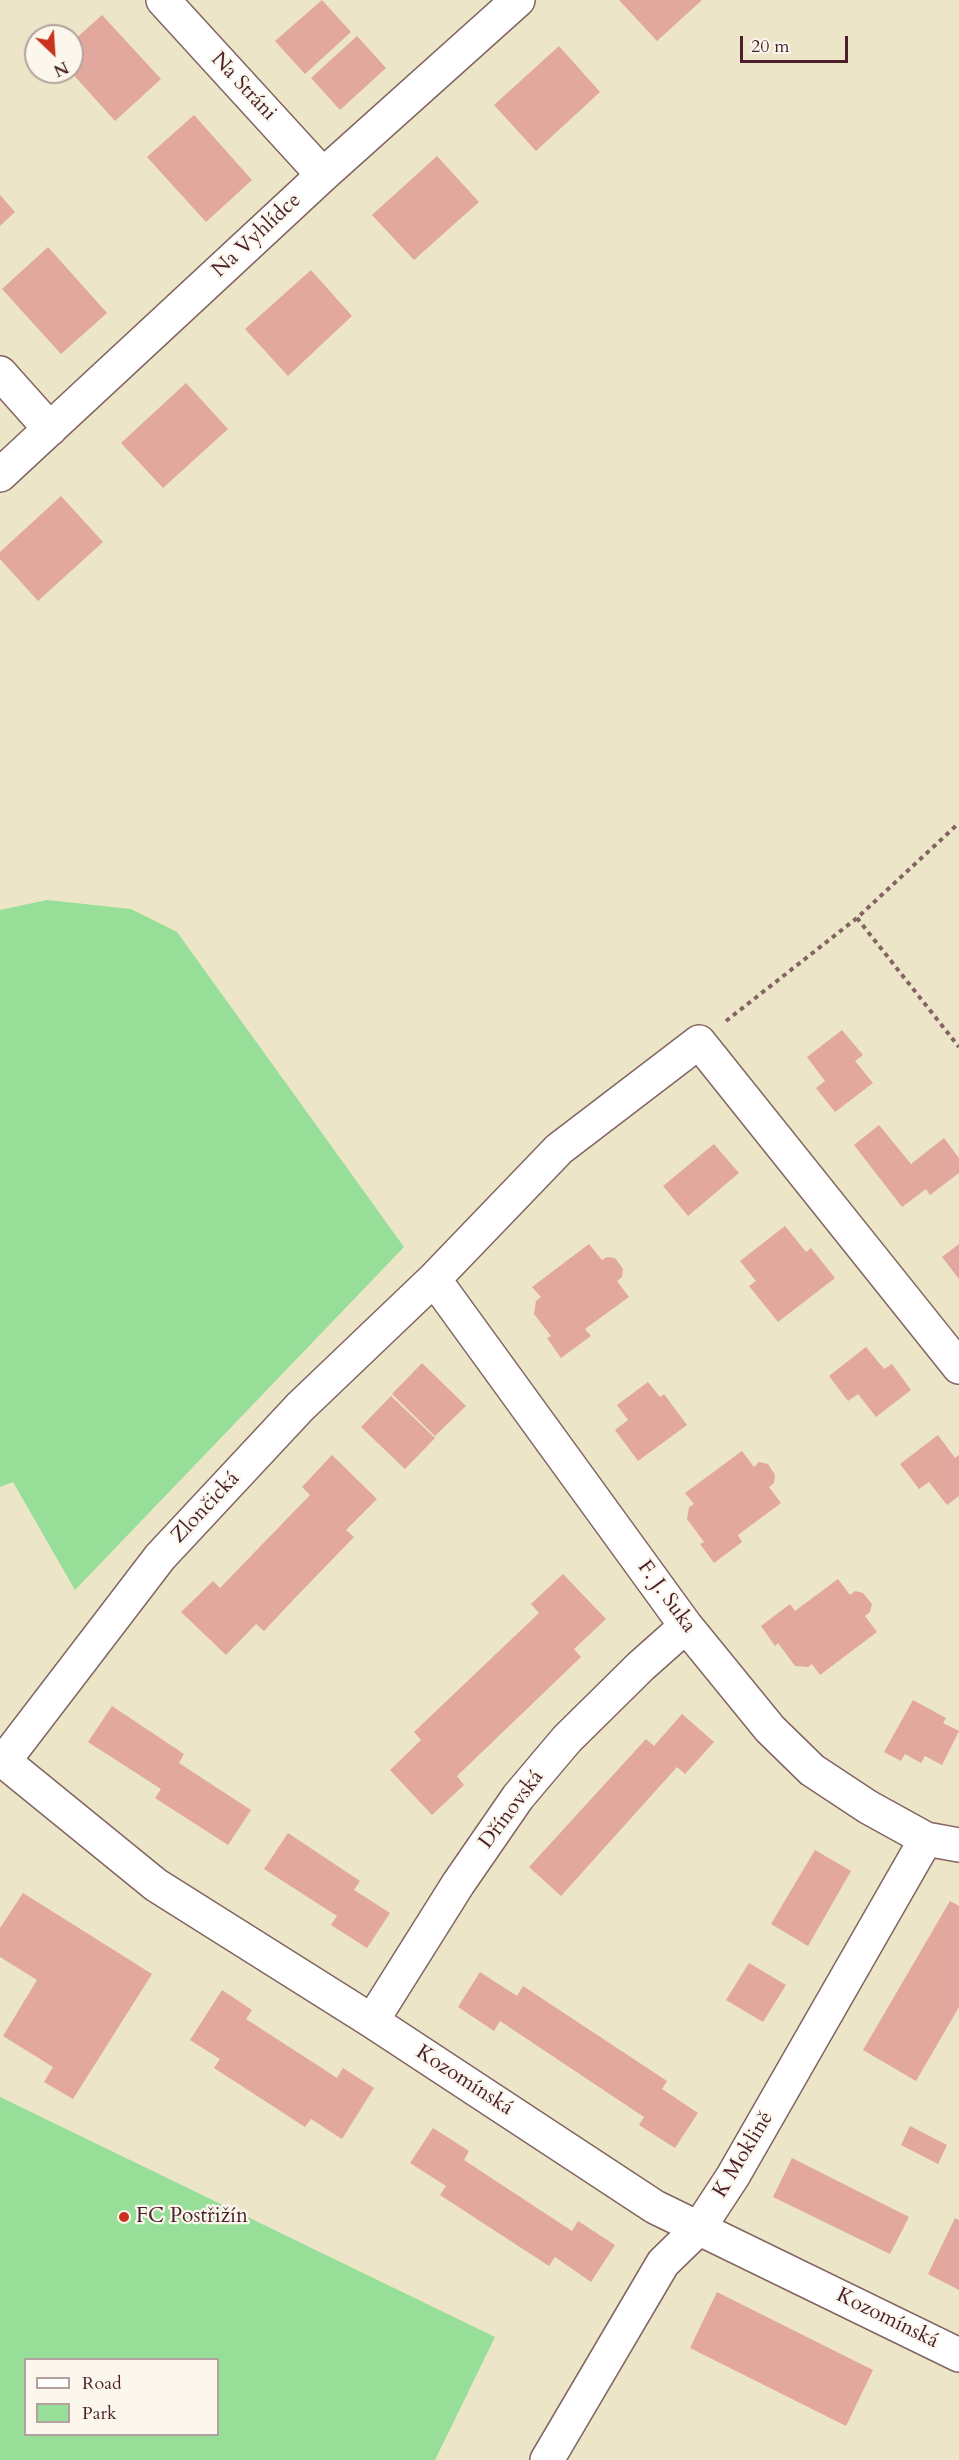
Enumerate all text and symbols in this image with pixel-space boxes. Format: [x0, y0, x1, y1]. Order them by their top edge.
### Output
north arrow [24, 24, 84, 84]
scale bar [743, 24, 851, 62]
text: 20 m [751, 34, 790, 59]
street label: Na Stráni [205, 48, 281, 126]
text: N [50, 56, 72, 81]
street label: Na Vyhlídce [207, 189, 307, 283]
street label: Zlončická [166, 1467, 246, 1549]
street label: F. J. Suka [631, 1556, 701, 1638]
street label: Dřínovská [474, 1766, 550, 1854]
street label: Kozomínská [411, 2040, 517, 2122]
street label: K Moklině [708, 2107, 780, 2203]
place label: FC Postřižín [136, 2204, 248, 2230]
marker: FC Postřižín [117, 2210, 131, 2224]
street label: Kozomínská [832, 2283, 942, 2355]
legend [24, 2358, 219, 2436]
text: Road [82, 2371, 122, 2396]
text: Park [82, 2401, 117, 2426]

